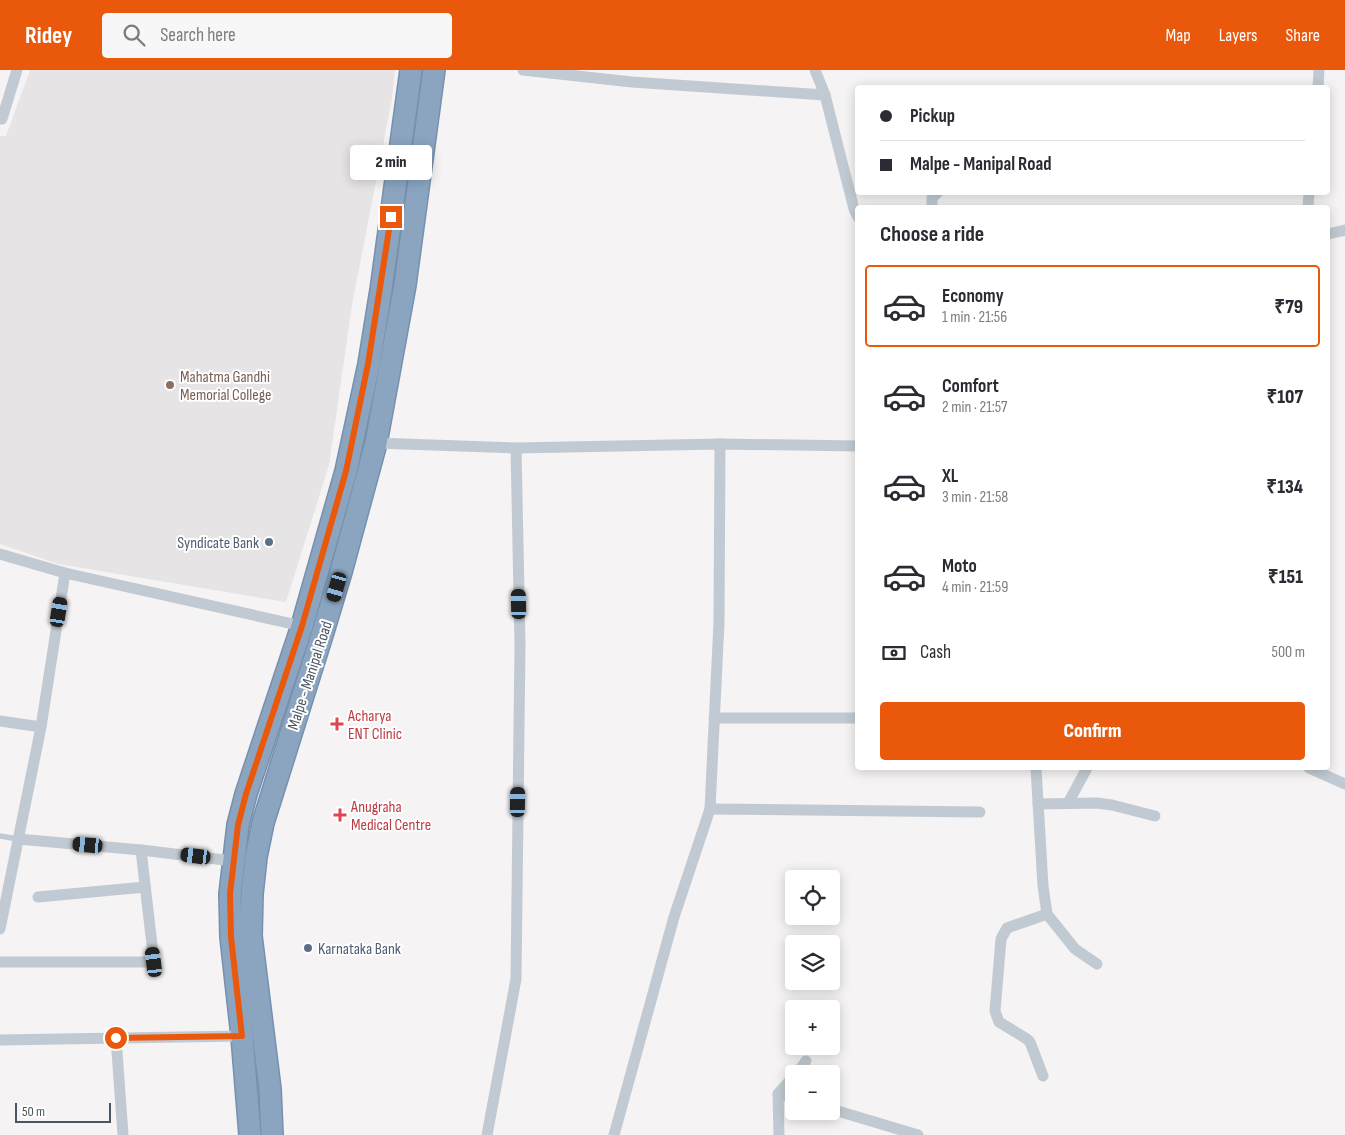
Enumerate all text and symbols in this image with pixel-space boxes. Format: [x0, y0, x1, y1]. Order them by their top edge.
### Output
search box [102, 13, 452, 58]
text: Ridey [25, 21, 72, 50]
icon: search [120, 21, 148, 49]
text: Search here [160, 24, 236, 47]
text: Map [1166, 25, 1191, 46]
text: Layers [1219, 25, 1258, 46]
text: Share [1286, 25, 1320, 46]
text: Pickup [910, 105, 955, 128]
callout: 2 min [350, 144, 432, 180]
text: 2 min [375, 153, 407, 172]
text: Malpe - Manipal Road [910, 153, 1052, 176]
route end [380, 206, 402, 228]
text: Choose a ride [880, 221, 984, 248]
icon: car [882, 284, 927, 329]
text: Economy [942, 285, 1004, 308]
text: ₹79 [1274, 296, 1303, 319]
text: 1 min · 21:56 [942, 308, 1007, 327]
place label: Mahatma Gandhi Memorial College [180, 368, 272, 405]
icon: car [882, 374, 927, 419]
text: Comfort [942, 375, 999, 398]
marker: Mahatma Gandhi Memorial College [164, 379, 176, 391]
text: ₹107 [1266, 386, 1303, 409]
text: 2 min · 21:57 [942, 398, 1008, 417]
icon: car [882, 464, 927, 509]
text: XL [942, 465, 958, 488]
text: ₹134 [1266, 476, 1303, 499]
text: 3 min · 21:58 [942, 488, 1008, 507]
place label: Syndicate Bank [177, 534, 259, 553]
marker: Syndicate Bank [263, 536, 275, 548]
icon: car [882, 554, 927, 599]
text: Moto [942, 555, 977, 578]
text: ₹151 [1268, 566, 1303, 589]
car [325, 571, 348, 603]
text: 4 min · 21:59 [942, 578, 1008, 597]
car [511, 589, 526, 619]
car [49, 596, 68, 628]
street label: Malpe - Manipal Road [284, 619, 337, 732]
icon: cash [880, 639, 908, 667]
text: Cash [920, 641, 951, 664]
text: 500 m [1271, 643, 1305, 662]
button: Confirm [880, 702, 1305, 760]
place label: Acharya ENT Clinic [347, 707, 402, 744]
marker: Acharya ENT Clinic [330, 717, 344, 731]
car [510, 787, 525, 817]
place label: Anugraha Medical Centre [350, 798, 431, 835]
marker: Anugraha Medical Centre [333, 808, 347, 822]
car [72, 836, 103, 854]
car [180, 847, 211, 865]
map controls [785, 870, 840, 1120]
button: locate [785, 870, 840, 925]
button: layers [785, 935, 840, 990]
place label: Karnataka Bank [318, 940, 401, 959]
marker: Karnataka Bank [302, 942, 314, 954]
car [144, 946, 163, 978]
button: + [785, 1000, 840, 1055]
route start [105, 1027, 127, 1049]
button: − [785, 1065, 840, 1120]
scale bar [15, 1100, 111, 1123]
text: 50 m [22, 1103, 45, 1120]

